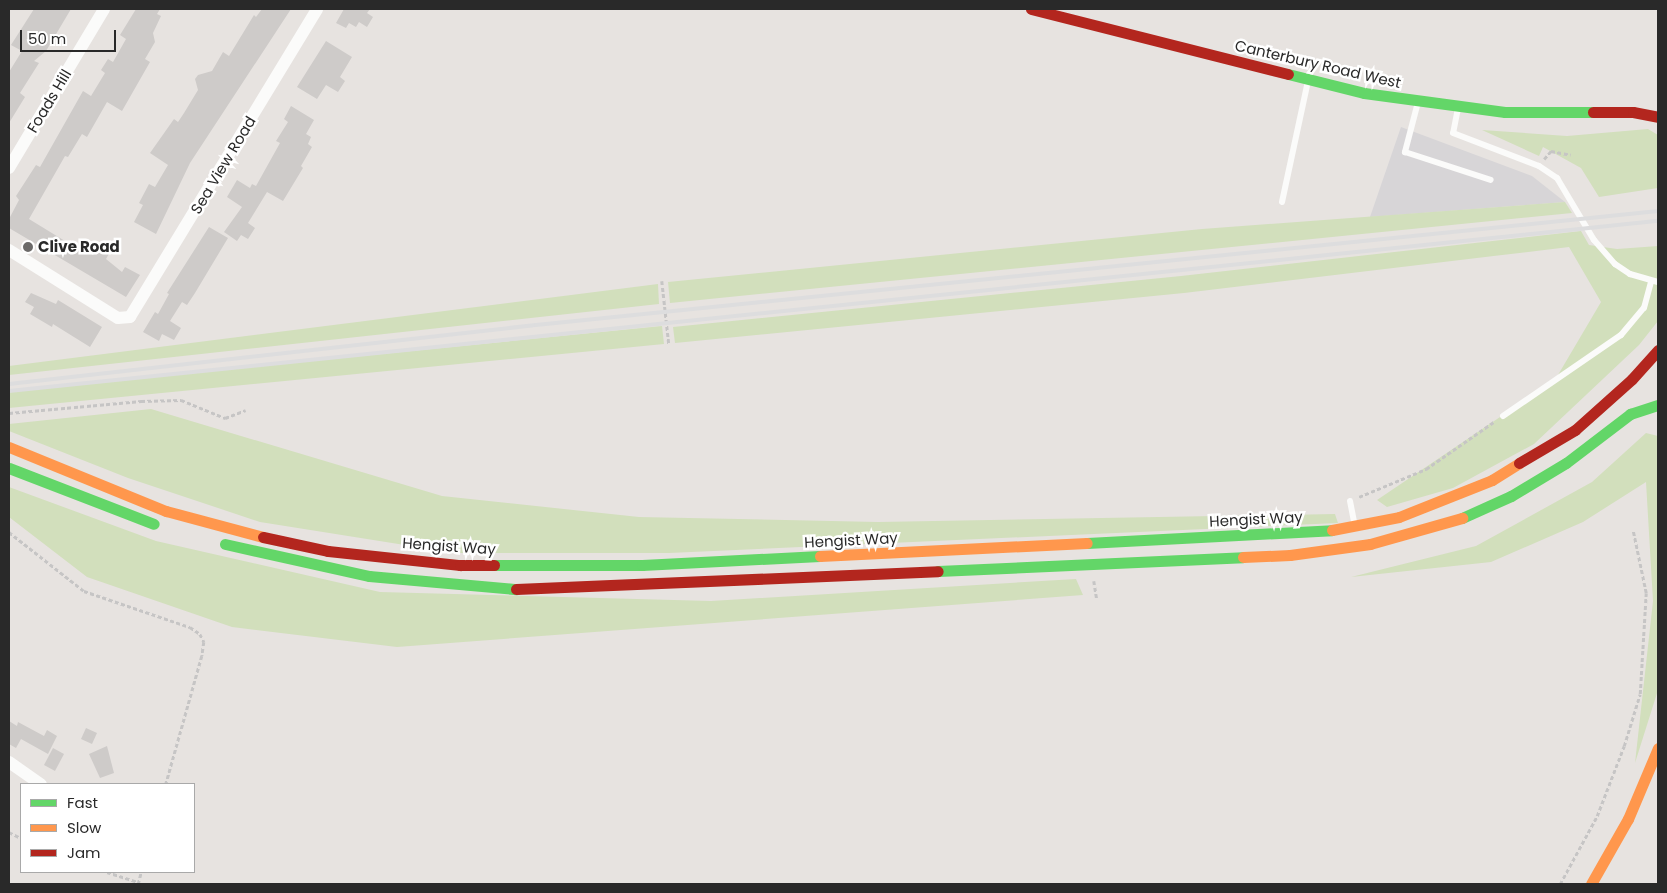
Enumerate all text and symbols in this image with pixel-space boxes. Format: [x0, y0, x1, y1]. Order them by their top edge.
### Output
scale bar [22, 20, 119, 52]
text: 50 m [28, 28, 66, 49]
street label: Canterbury Road West [1233, 36, 1403, 92]
street label: Foads Hill [23, 66, 75, 136]
street label: Sea View Road [187, 113, 259, 217]
place label: Clive Road [38, 238, 120, 256]
marker: Clive Road [22, 241, 34, 253]
street label: Hengist Way [1209, 508, 1303, 530]
street label: Hengist Way [804, 529, 898, 551]
street label: Hengist Way [402, 534, 496, 558]
legend [20, 783, 195, 873]
text: Fast [67, 792, 98, 813]
text: Slow [67, 817, 101, 838]
text: Jam [67, 842, 101, 863]

